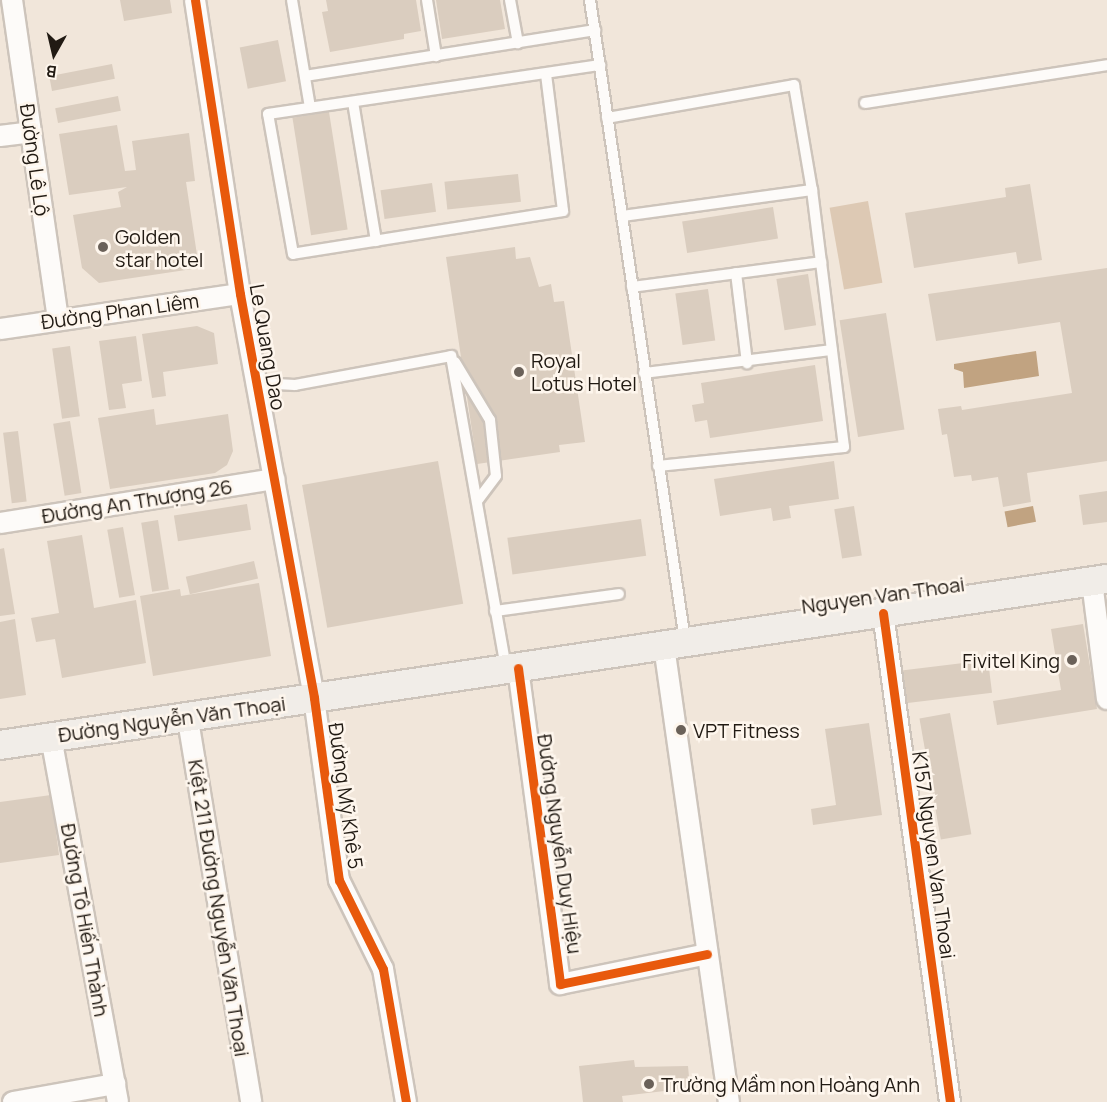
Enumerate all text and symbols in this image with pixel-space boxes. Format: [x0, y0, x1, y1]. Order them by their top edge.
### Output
north arrow [24, 24, 84, 84]
text: B [45, 60, 58, 83]
street label: Đường Lê Lộ [15, 102, 55, 218]
place label: Golden star hotel [115, 224, 204, 271]
marker: Golden star hotel [96, 240, 110, 254]
street label: Le Quang Dao [245, 282, 291, 412]
street label: Đường Phan Liêm [39, 288, 201, 334]
place label: Royal Lotus Hotel [531, 348, 637, 395]
marker: Royal Lotus Hotel [512, 365, 526, 379]
street label: Đường An Thượng 26 [40, 474, 234, 528]
street label: Nguyen Van Thoai [800, 572, 966, 618]
place label: Fivitel King [962, 648, 1060, 672]
marker: Fivitel King [1065, 653, 1079, 667]
street label: Đường Nguyễn Văn Thoại [57, 691, 287, 747]
place label: VPT Fitness [693, 718, 800, 742]
street label: Đường Mỹ Khê 5 [324, 721, 368, 871]
marker: VPT Fitness [674, 723, 688, 737]
street label: Đường Nguyễn Duy Hiệu [533, 733, 587, 955]
street label: K157 Nguyen Van Thoai [908, 750, 960, 960]
street label: Kiệt 211 Đường Nguyễn Văn Thoại [184, 758, 254, 1058]
street label: Đường Tô Hiến Thành [56, 822, 114, 1018]
place label: Trường Mầm non Hoàng Anh [661, 1072, 920, 1096]
marker: Trường Mầm non Hoàng Anh [642, 1077, 656, 1091]

